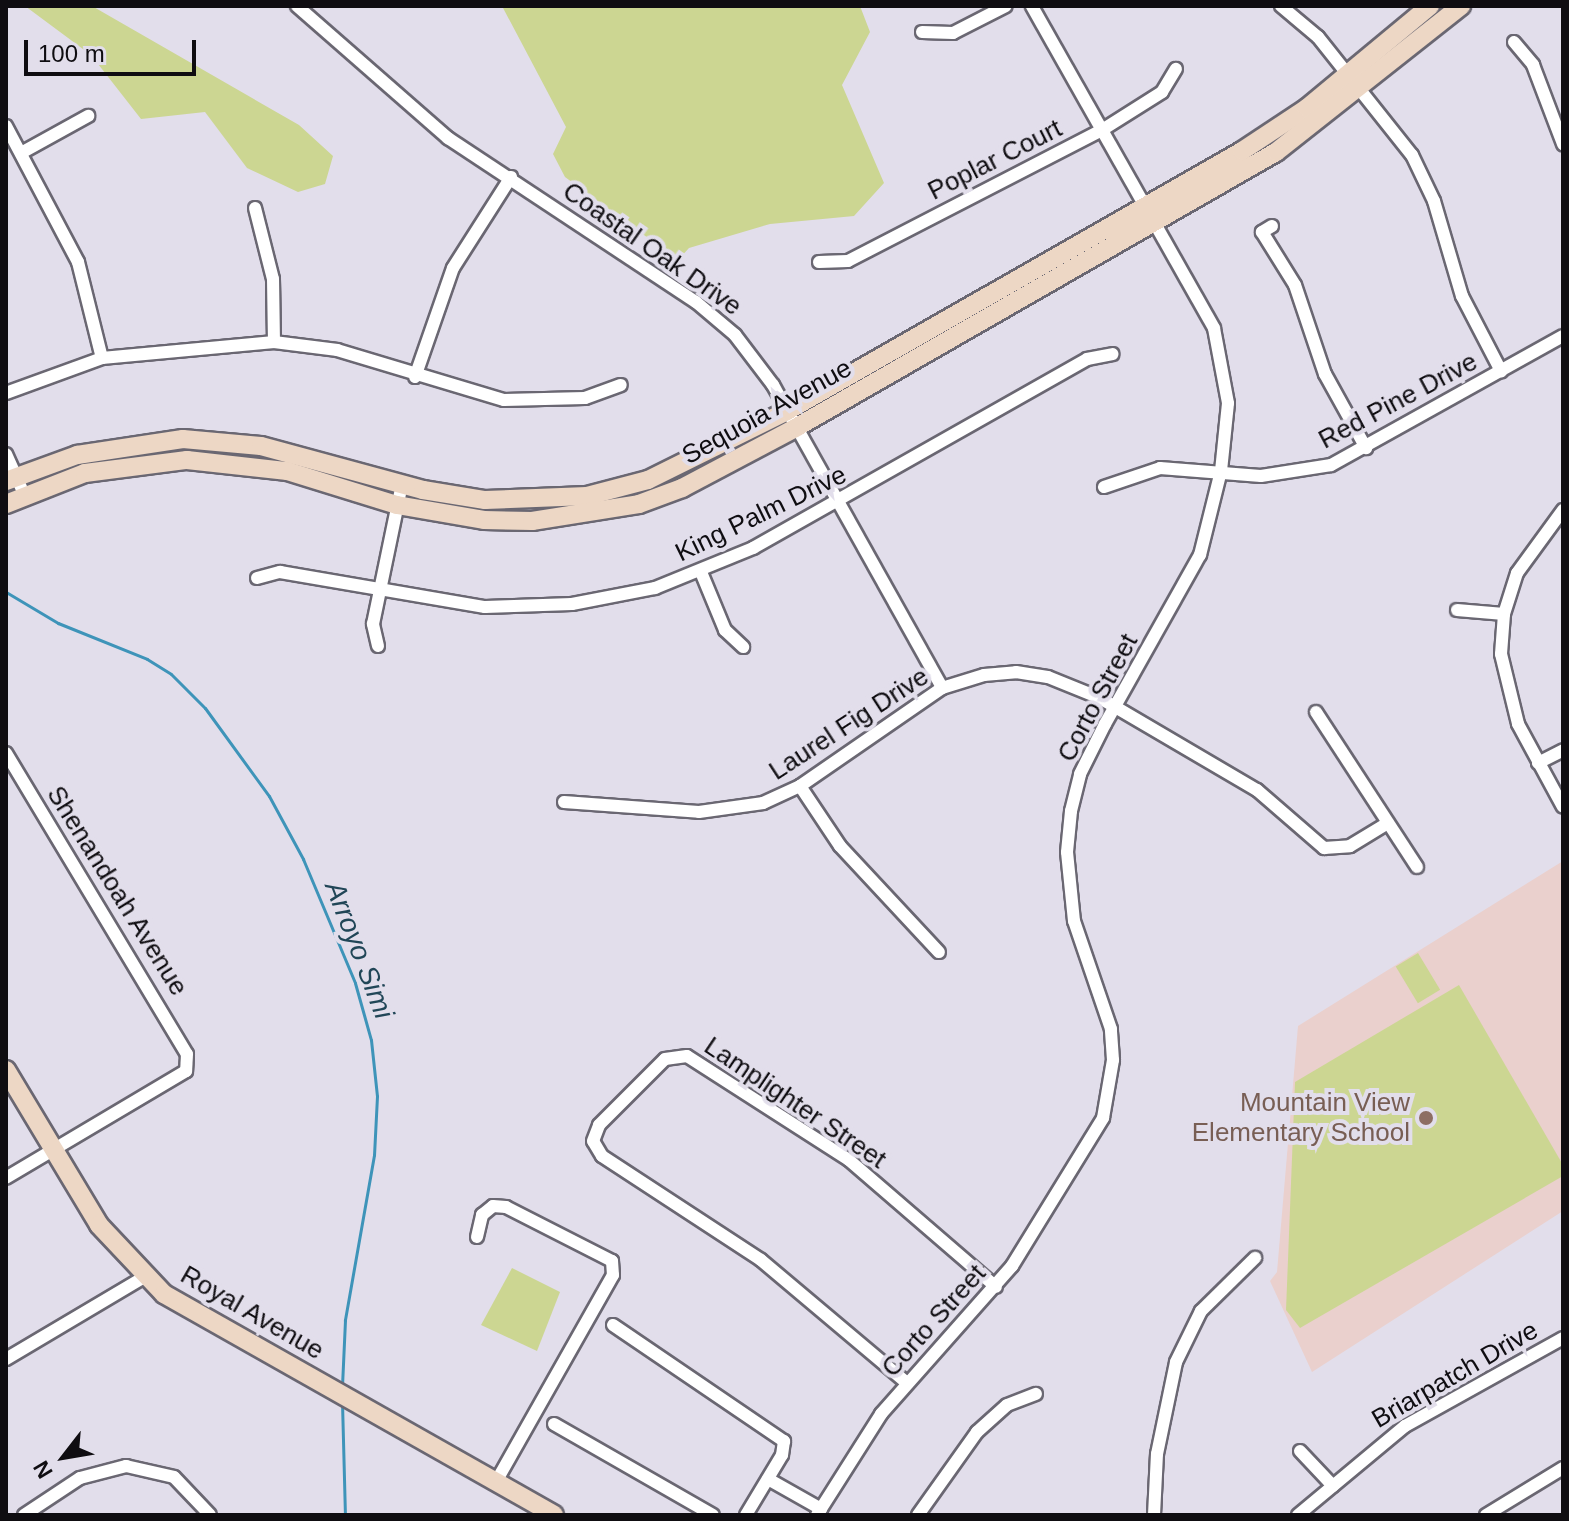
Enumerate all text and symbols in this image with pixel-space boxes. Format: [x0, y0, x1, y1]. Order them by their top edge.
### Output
scale bar [28, 24, 200, 74]
text: 100 m [38, 40, 105, 67]
street label: Poplar Court [923, 113, 1067, 207]
street label: Coastal Oak Drive [557, 176, 747, 322]
street label: Red Pine Drive [1313, 346, 1483, 456]
street label: Sequoia Avenue [676, 352, 858, 472]
street label: King Palm Drive [670, 459, 852, 569]
street label: Corto Street [1051, 629, 1145, 767]
street label: Laurel Fig Drive [764, 661, 934, 787]
street label: Shenandoah Avenue [40, 780, 194, 1002]
water label: Arroyo Simi [317, 876, 401, 1024]
street label: Lamplighter Street [698, 1031, 892, 1175]
place label: Mountain View Elementary School [1192, 1087, 1410, 1148]
marker: Mountain View Elementary School [1417, 1109, 1435, 1127]
street label: Corto Street [876, 1258, 992, 1384]
street label: Royal Avenue [174, 1259, 330, 1367]
street label: Briarpatch Drive [1366, 1315, 1544, 1435]
north arrow [24, 1417, 104, 1497]
text: N [28, 1456, 58, 1483]

